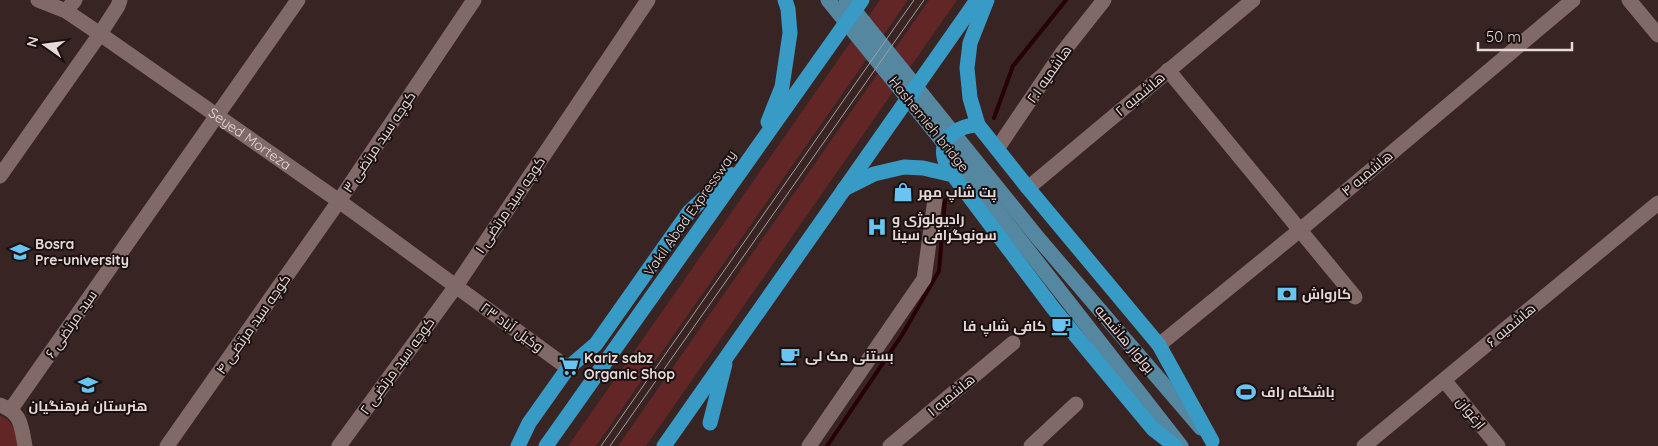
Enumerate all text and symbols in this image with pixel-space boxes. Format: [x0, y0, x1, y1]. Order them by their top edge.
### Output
north arrow [20, 20, 70, 70]
scale bar [1478, 20, 1572, 52]
text: 50 m [1486, 27, 1521, 46]
text: N [22, 35, 42, 49]
street label: هاشمیه ۲.۱ [1023, 42, 1075, 106]
street label: هاشمیه ۲ [1111, 68, 1169, 120]
street label: Hashemieh bridge [885, 72, 973, 176]
street label: کوچه سید مرتضی ۳ [339, 88, 420, 197]
street label: Seyed Morteza [205, 104, 295, 174]
street label: Vakil Abad Expressway [640, 146, 740, 280]
street label: هاشمیه ۴ [1338, 146, 1396, 200]
street label: کوچه سید مرتضی ۱ [471, 153, 550, 257]
shop icon: پت شاپ مهر [892, 181, 914, 203]
place label: پت شاپ مهر [917, 183, 996, 203]
place label: رادیولوژی و سونوگرافی سینا [892, 210, 997, 244]
hospital icon: رادیولوژی و سونوگرافی سینا [866, 216, 888, 238]
place label: Bosra Pre-university [35, 235, 129, 269]
school or university icon: Bosra Pre-university [9, 241, 31, 263]
street label: کوچه سید مرتضی ۴ [212, 271, 295, 378]
bank icon: کارواش [1276, 283, 1298, 305]
place label: کارواش [1302, 285, 1351, 303]
street label: سید مرتضی ۶ [41, 287, 101, 361]
street label: ۲۳ وکیل آباد [477, 298, 547, 356]
street label: هاشمیه ۶ [1483, 299, 1539, 351]
street label: بولوار هاشمیه [1091, 301, 1159, 377]
street label: کوچه سید مرتضی ۲ [356, 314, 439, 419]
cafe icon: کافی شاپ فا [1050, 315, 1072, 337]
place label: کافی شاپ فا [963, 317, 1046, 337]
cafe icon: بستنی مک لی [779, 345, 801, 367]
place label: بستنی مک لی [805, 347, 894, 365]
place label: Kariz sabz Organic Shop [584, 349, 675, 383]
supermarket icon: Kariz sabz Organic Shop [558, 355, 580, 377]
street label: هاشمیه ۱ [924, 370, 978, 420]
school or university icon: هنرستان فرهنگیان [77, 374, 99, 396]
sports icon: باشگاه راف [1235, 381, 1257, 403]
place label: باشگاه راف [1261, 383, 1335, 401]
street label: ارغوان [1452, 393, 1490, 433]
place label: هنرستان فرهنگیان [28, 397, 148, 415]

